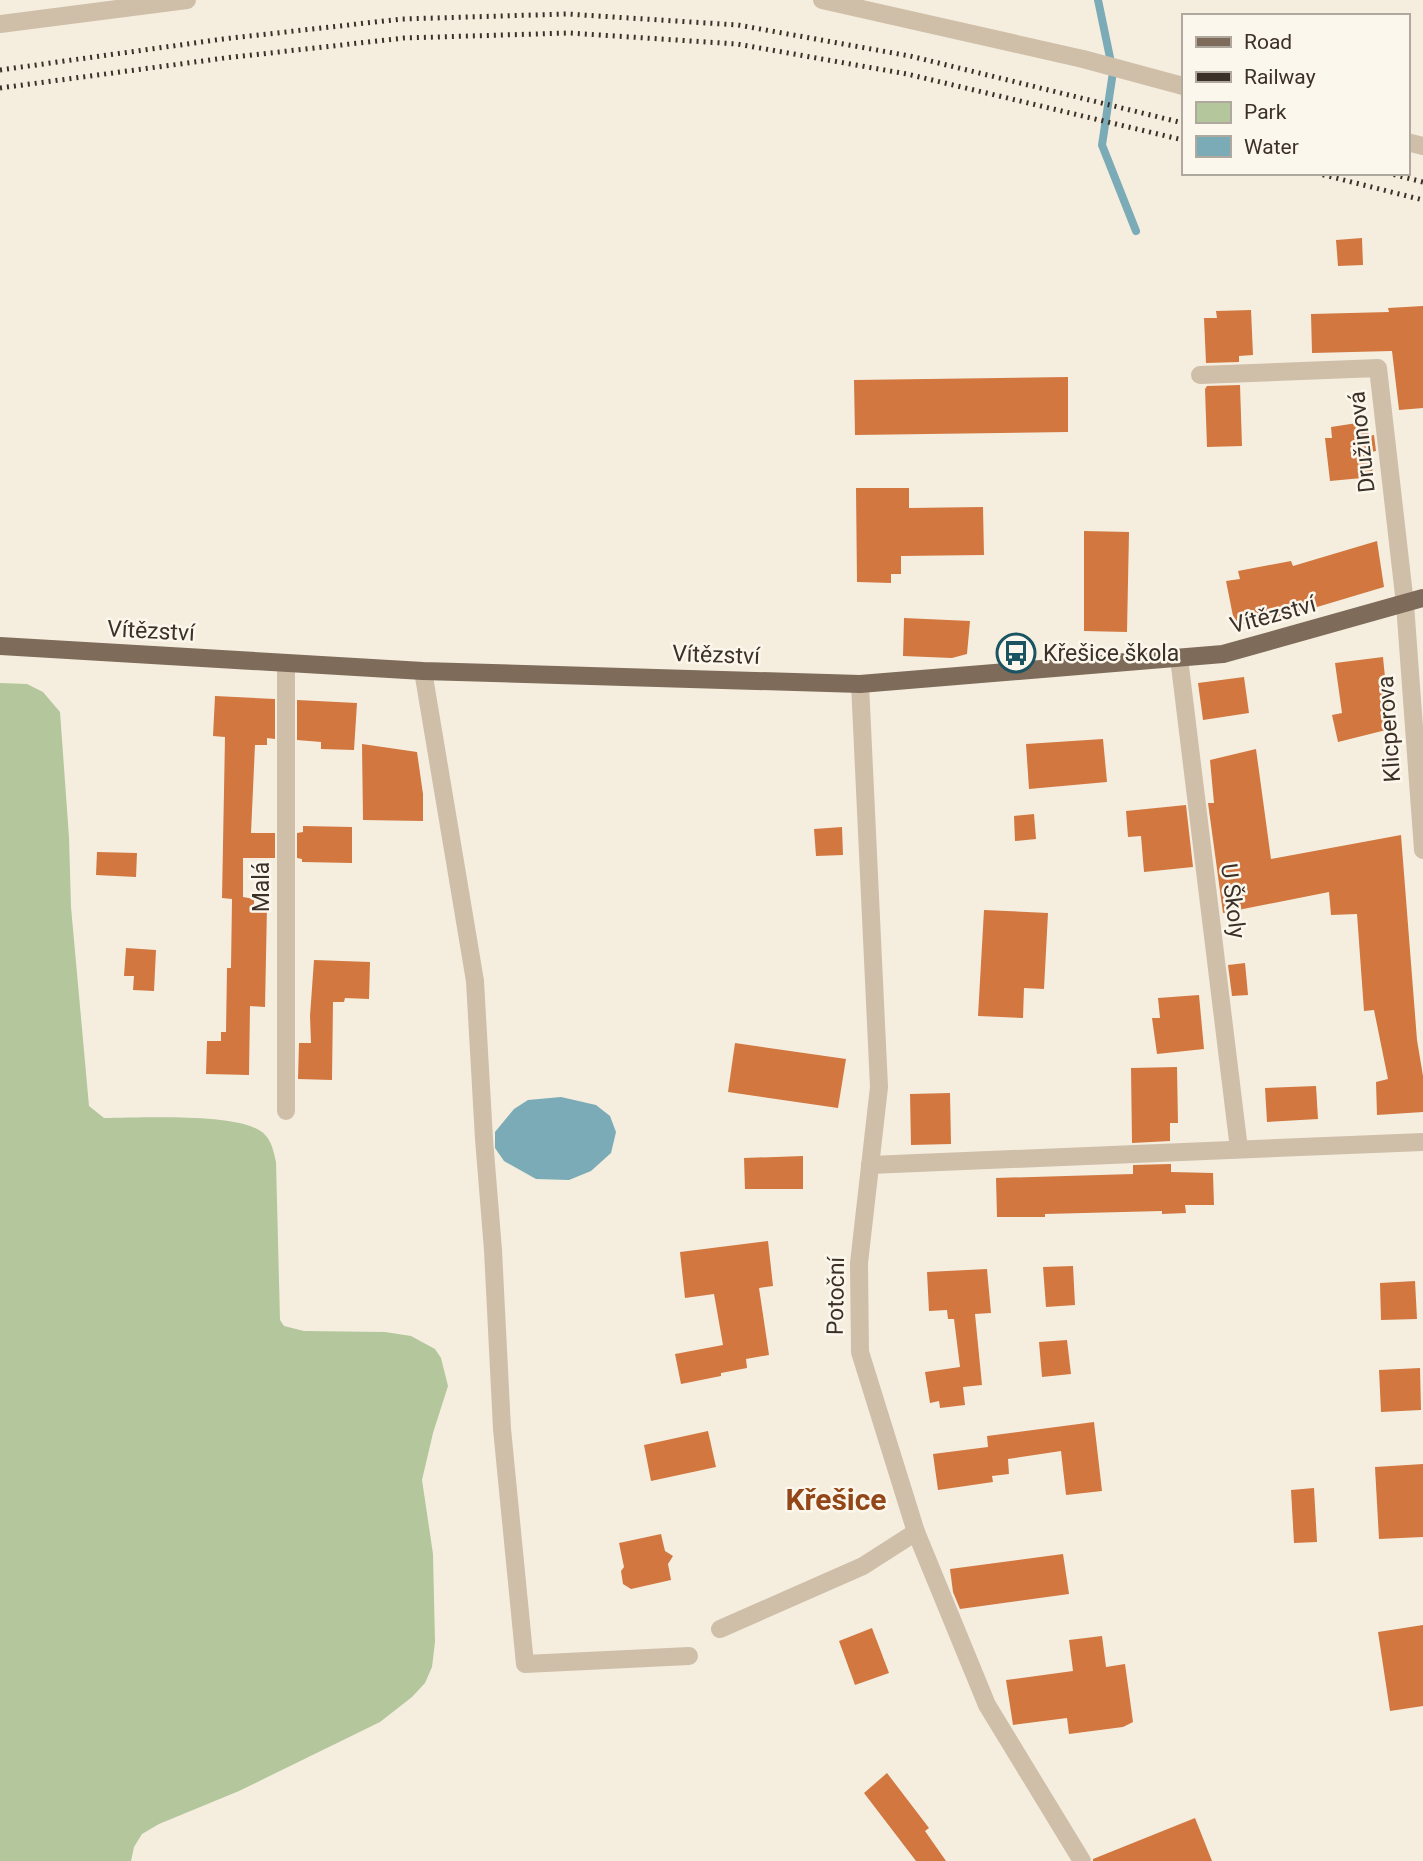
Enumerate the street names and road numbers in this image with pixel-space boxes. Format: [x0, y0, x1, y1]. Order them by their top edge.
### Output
street label: Družinová [1343, 390, 1381, 494]
street label: Vítězství [1227, 590, 1320, 639]
street label: Vítězství [107, 615, 197, 647]
street label: Vítězství [672, 640, 762, 670]
street label: Klicperova [1372, 675, 1406, 783]
street label: Malá [248, 862, 275, 912]
street label: U Školy [1215, 862, 1252, 940]
street label: Potoční [822, 1255, 850, 1335]

